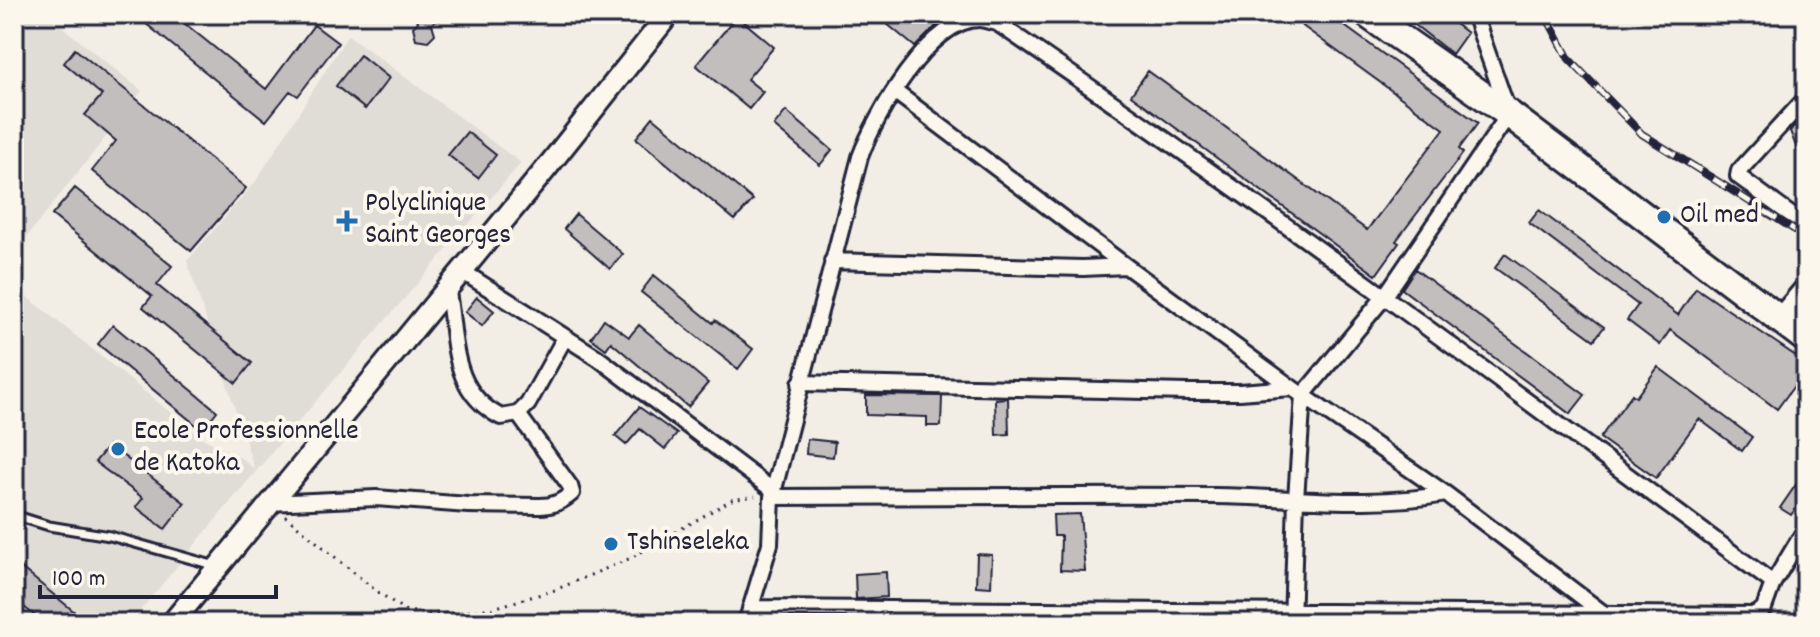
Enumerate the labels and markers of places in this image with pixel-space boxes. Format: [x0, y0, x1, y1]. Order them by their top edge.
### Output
place label: Polyclinique Saint Georges [365, 185, 511, 257]
place label: Oil med [1680, 197, 1759, 237]
marker: Oil med [1655, 208, 1673, 226]
marker: Polyclinique Saint Georges [336, 210, 358, 232]
place label: Ecole Professionnelle de Katoka [134, 413, 359, 485]
marker: Ecole Professionnelle de Katoka [109, 440, 127, 458]
place label: Tshinseleka [627, 524, 749, 564]
marker: Tshinseleka [602, 535, 620, 553]

